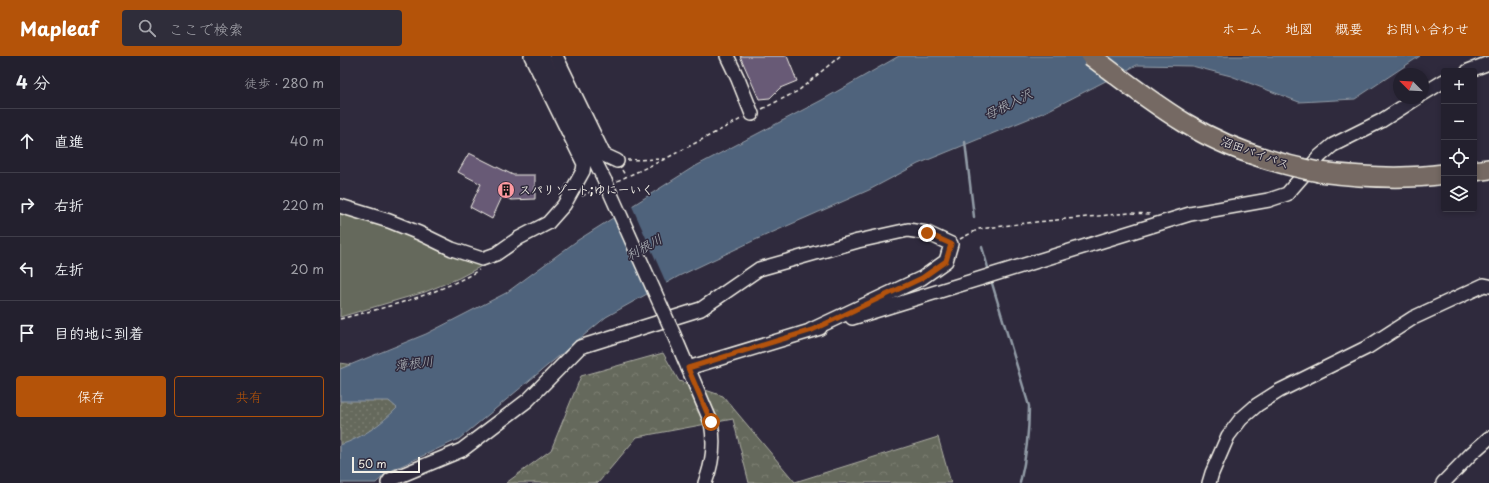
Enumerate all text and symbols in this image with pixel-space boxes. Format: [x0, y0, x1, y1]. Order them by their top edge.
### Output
search box [122, 10, 402, 46]
text: Mapleaf [20, 14, 98, 42]
icon: search [136, 17, 158, 39]
text: ここで検索 [168, 17, 243, 40]
text: ホーム [1222, 18, 1263, 39]
text: 地図 [1285, 18, 1313, 39]
text: 概要 [1335, 18, 1363, 39]
text: お問い合わせ [1385, 18, 1469, 39]
north arrow [1393, 68, 1429, 104]
map controls [1441, 68, 1477, 212]
button: + [1441, 68, 1477, 104]
text: 4 分 [16, 69, 50, 95]
text: 徒歩 · 280 m [244, 73, 324, 92]
water label: 母根入沢 [980, 83, 1036, 124]
button: − [1441, 104, 1477, 140]
text: 直進 [54, 129, 84, 152]
icon: ahead [16, 130, 38, 152]
text: 40 m [290, 131, 324, 150]
street label: 沼田バイパス [1219, 131, 1292, 173]
button: locate [1441, 140, 1477, 176]
button: layers [1441, 176, 1477, 212]
building icon: スパリゾート;ゆにーいく [496, 180, 516, 200]
place label: スパリゾート;ゆにーいく [519, 180, 654, 198]
text: 右折 [54, 193, 84, 216]
icon: right [16, 194, 38, 216]
text: 220 m [282, 195, 324, 214]
route end [918, 224, 936, 242]
water label: 利根川 [622, 229, 665, 264]
text: 左折 [54, 257, 84, 280]
icon: left [16, 258, 38, 280]
text: 20 m [290, 259, 324, 278]
text: 目的地に到着 [54, 321, 144, 344]
icon: arrive [16, 322, 38, 344]
water label: 薄根川 [393, 351, 434, 374]
button: 保存 [16, 376, 166, 417]
button: 共有 [174, 376, 324, 417]
route start [702, 413, 720, 431]
scale bar [352, 455, 420, 474]
text: 50 m [358, 455, 387, 472]

